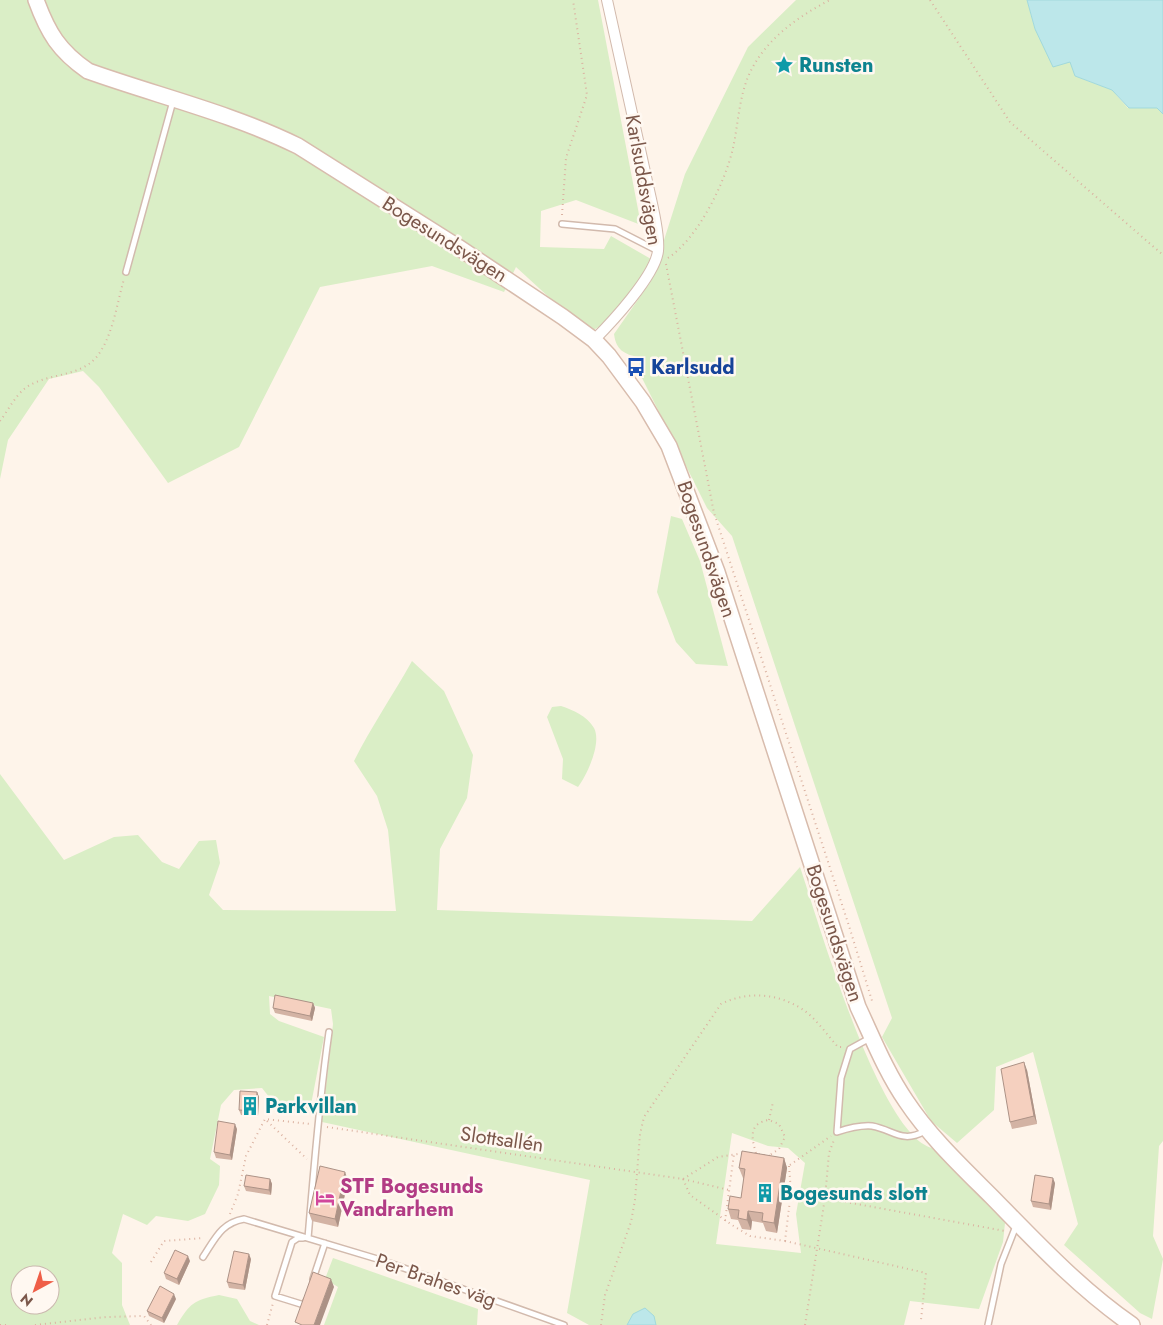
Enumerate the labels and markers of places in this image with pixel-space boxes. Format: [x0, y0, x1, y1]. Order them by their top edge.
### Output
place label: Runsten [799, 51, 873, 80]
place icon: Runsten [773, 54, 795, 76]
place label: Karlsudd [651, 353, 735, 382]
bus stop icon: Karlsudd [625, 356, 647, 378]
place label: Parkvillan [265, 1092, 357, 1121]
building icon: Parkvillan [239, 1095, 261, 1117]
place label: STF Bogesunds Vandrarhem [339, 1172, 483, 1224]
place label: Bogesunds slott [780, 1179, 928, 1208]
building icon: Bogesunds slott [754, 1182, 776, 1204]
hotel icon: STF Bogesunds Vandrarhem [314, 1187, 336, 1209]

